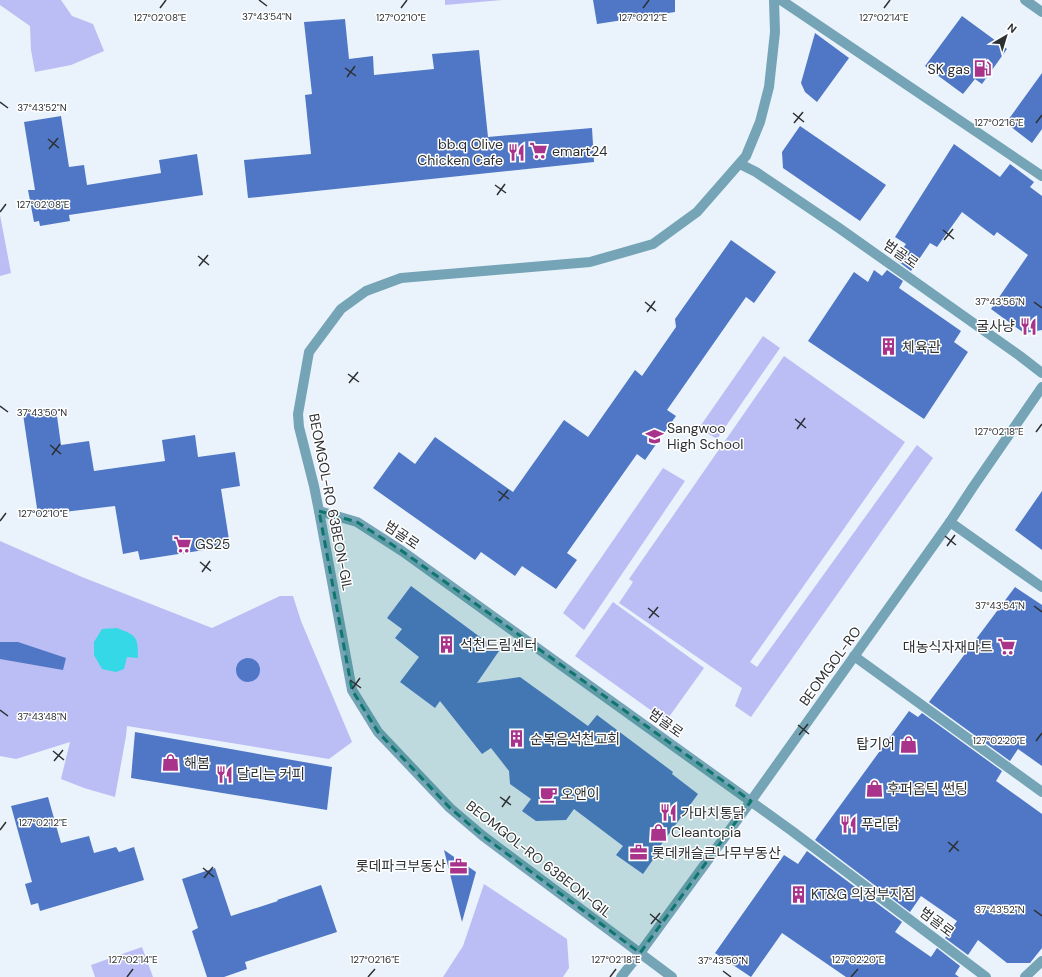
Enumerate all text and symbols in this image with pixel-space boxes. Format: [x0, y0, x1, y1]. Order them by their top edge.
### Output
text: 37°43'54"N [242, 10, 292, 23]
text: 127°02'08"E [133, 11, 187, 24]
text: 127°02'10"E [376, 11, 426, 24]
text: 127°02'12"E [618, 11, 668, 24]
text: 127°02'14"E [859, 11, 909, 24]
north arrow [986, 16, 1026, 56]
text: N [1005, 20, 1020, 36]
fuel station icon: SK gas [973, 59, 993, 79]
place label: SK gas [928, 60, 970, 78]
text: 37°43'52"N [17, 101, 67, 114]
text: 127°02'16"E [974, 116, 1024, 129]
place label: bb.q Olive Chicken Cafe [417, 135, 503, 169]
supermarket icon: emart24 [529, 141, 549, 161]
restaurant icon: bb.q Olive Chicken Cafe [506, 142, 526, 162]
place label: emart24 [552, 142, 608, 160]
text: 127°02'08"E [16, 198, 70, 211]
street label: 범골로 [880, 236, 922, 273]
text: 37°43'56"N [975, 295, 1025, 308]
restaurant icon: 굴사냥 [1018, 316, 1038, 336]
place label: 굴사냥 [976, 317, 1015, 335]
building icon: 체육관 [879, 337, 899, 357]
place label: 체육관 [902, 338, 941, 356]
text: 37°43'50"N [17, 406, 67, 419]
street label: BEOMGOL-RO 63BEON-GIL [305, 412, 357, 592]
place label: Sangwoo High School [667, 419, 743, 453]
text: 127°02'18"E [974, 425, 1024, 438]
school or university icon: Sangwoo High School [644, 426, 664, 446]
text: 127°02'10"E [18, 507, 68, 520]
street label: 범골로 [381, 517, 423, 553]
supermarket icon: GS25 [172, 534, 192, 554]
place label: GS25 [195, 535, 230, 553]
text: 37°43'54"N [975, 599, 1025, 612]
street label: BEOMGOL-RO [795, 623, 865, 709]
building icon: 석천드림센터 [437, 635, 457, 655]
place label: 석천드림센터 [460, 636, 537, 654]
supermarket icon: 대농식자재마트 [996, 637, 1016, 657]
place label: 대농식자재마트 [903, 638, 993, 656]
street label: 범골로 [645, 704, 687, 742]
text: 37°43'48"N [17, 710, 67, 723]
building icon: 순복음석천교회 [507, 729, 527, 749]
place label: 순복음석천교회 [530, 730, 620, 748]
shop icon: 탑기어 [898, 734, 918, 754]
text: 127°02'20"E [973, 734, 1026, 747]
place label: 탑기어 [856, 735, 895, 753]
shop icon: 해봄 [161, 753, 181, 773]
place label: 해봄 [184, 754, 210, 772]
restaurant icon: 달리는 커피 [214, 764, 234, 784]
place label: 달리는 커피 [237, 765, 305, 783]
shop icon: 후퍼옵틱 썬팅 [864, 779, 884, 799]
place label: 후퍼옵틱 썬팅 [887, 780, 968, 798]
cafe icon: 오앤이 [538, 784, 558, 804]
place label: 오앤이 [561, 785, 600, 803]
street label: BEOMGOL-RO 63BEON-GIL [463, 796, 615, 922]
restaurant icon: 가마치통닭 [658, 803, 678, 823]
place label: 가마치통닭 [681, 804, 746, 822]
restaurant icon: 푸라닭 [838, 814, 858, 834]
place label: 푸라닭 [861, 815, 900, 833]
text: 127°02'12"E [18, 816, 68, 829]
shop icon: Cleantopia [648, 822, 668, 842]
place label: Cleantopia [671, 823, 741, 841]
office icon: 롯데캐슬큰나무부동산 [629, 843, 649, 863]
place label: 롯데캐슬큰나무부동산 [652, 844, 781, 862]
office icon: 롯데파크부동산 [449, 856, 469, 876]
place label: 롯데파크부동산 [356, 857, 446, 875]
building icon: KT&G 의정부지점 [788, 884, 808, 904]
place label: KT&G 의정부지점 [811, 885, 915, 903]
street label: 범골로 [916, 903, 958, 941]
text: 37°43'52"N [975, 903, 1025, 916]
text: 127°02'14"E [108, 953, 158, 966]
text: 127°02'16"E [350, 953, 400, 966]
text: 127°02'18"E [591, 953, 641, 966]
text: 127°02'20"E [832, 953, 885, 966]
text: 37°43'50"N [698, 954, 748, 967]

